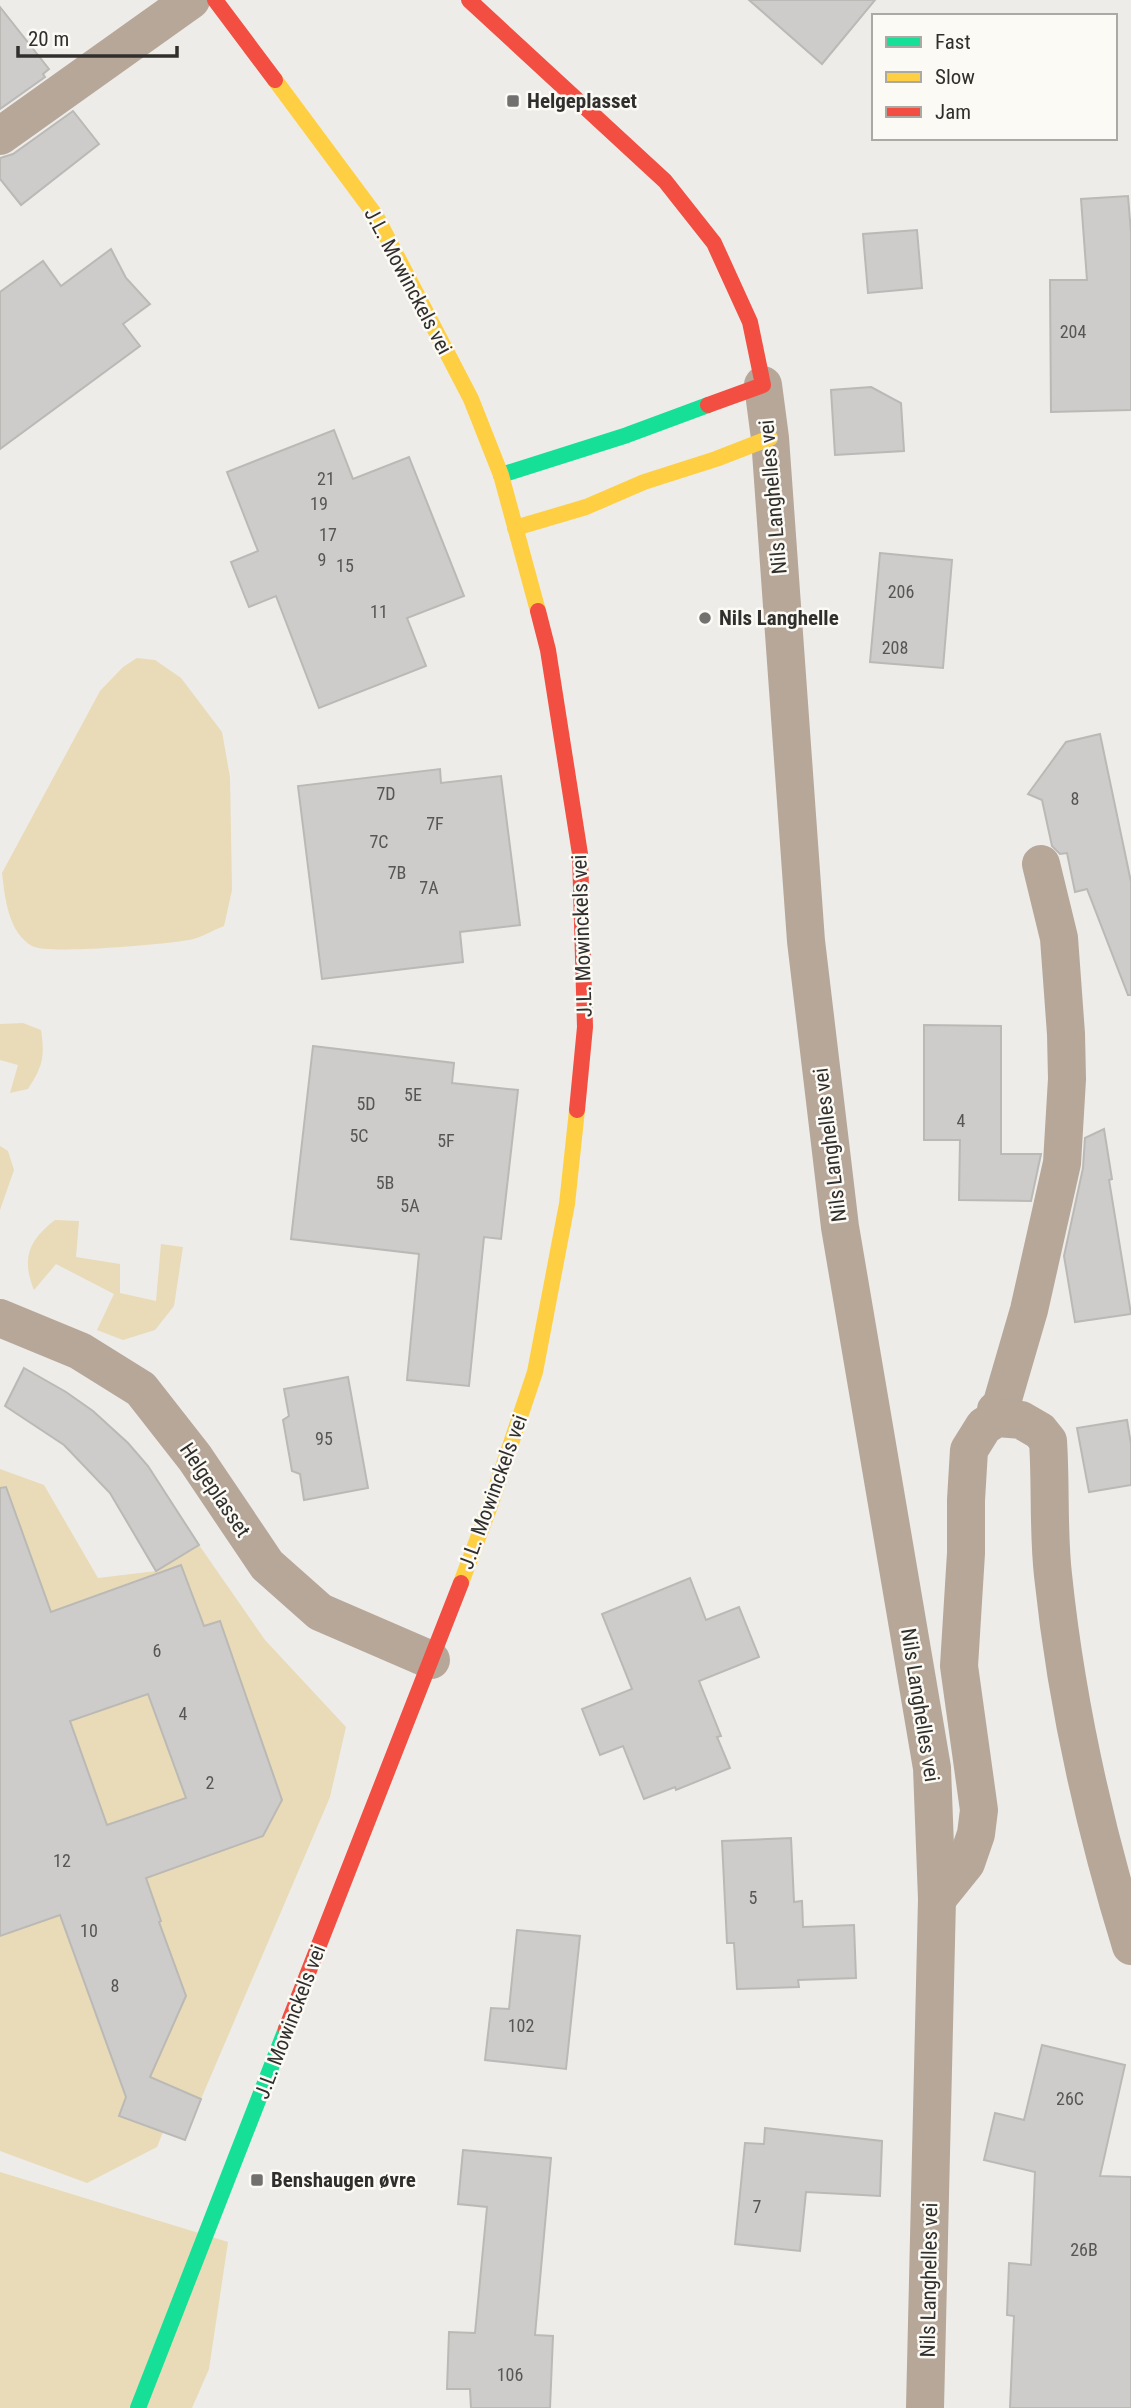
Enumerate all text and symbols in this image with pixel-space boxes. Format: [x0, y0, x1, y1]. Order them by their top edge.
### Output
scale bar [18, 14, 177, 58]
legend [872, 14, 1117, 140]
text: 20 m [28, 27, 69, 51]
text: Fast [935, 30, 971, 54]
text: Slow [935, 65, 975, 89]
place label: Helgeplasset [527, 89, 637, 113]
marker: Helgeplasset [505, 93, 521, 109]
text: Jam [935, 100, 971, 124]
street label: J.L. Mowinckels vei [359, 204, 457, 358]
house number: 204 [1060, 321, 1086, 342]
street label: Nils Langhelles vei [754, 419, 792, 575]
house number: 21 [317, 468, 335, 489]
house number: 19 [310, 493, 328, 514]
house number: 17 [319, 524, 337, 545]
house number: 9 [318, 549, 326, 570]
house number: 15 [336, 555, 354, 576]
house number: 206 [888, 581, 914, 602]
house number: 11 [370, 601, 388, 622]
place label: Nils Langhelle [719, 606, 839, 630]
marker: Nils Langhelle [697, 610, 713, 626]
house number: 208 [882, 637, 908, 658]
house number: 7D [376, 783, 396, 804]
house number: 8 [1071, 788, 1079, 809]
house number: 7F [426, 813, 444, 834]
house number: 7C [369, 831, 389, 852]
street label: J.L. Mowinckels vei [567, 854, 597, 1018]
house number: 7B [388, 862, 406, 883]
house number: 7A [419, 877, 439, 898]
street label: Nils Langhelles vei [809, 1067, 851, 1223]
house number: 5E [404, 1084, 422, 1105]
house number: 5D [356, 1093, 376, 1114]
house number: 4 [957, 1110, 966, 1131]
house number: 5C [349, 1125, 369, 1146]
house number: 5F [437, 1130, 455, 1151]
house number: 5B [376, 1172, 394, 1193]
house number: 5A [400, 1195, 420, 1216]
street label: J.L. Mowinckels vei [454, 1411, 532, 1573]
house number: 95 [315, 1428, 333, 1449]
street label: Helgeplasset [175, 1438, 255, 1542]
street label: Nils Langhelles vei [896, 1627, 944, 1783]
house number: 6 [153, 1640, 161, 1661]
house number: 4 [179, 1703, 188, 1724]
house number: 2 [206, 1772, 215, 1793]
house number: 12 [53, 1850, 71, 1871]
house number: 5 [749, 1887, 758, 1908]
house number: 10 [80, 1920, 98, 1941]
street label: J.L. Mowinckels vei [250, 1942, 330, 2102]
house number: 8 [111, 1975, 119, 1996]
house number: 102 [508, 2015, 534, 2036]
house number: 26C [1056, 2088, 1084, 2109]
place label: Benshaugen øvre [271, 2168, 416, 2192]
marker: Benshaugen øvre [249, 2172, 265, 2188]
house number: 7 [753, 2196, 762, 2217]
street label: Nils Langhelles vei [916, 2202, 942, 2358]
house number: 26B [1070, 2239, 1098, 2260]
house number: 106 [497, 2364, 523, 2385]

